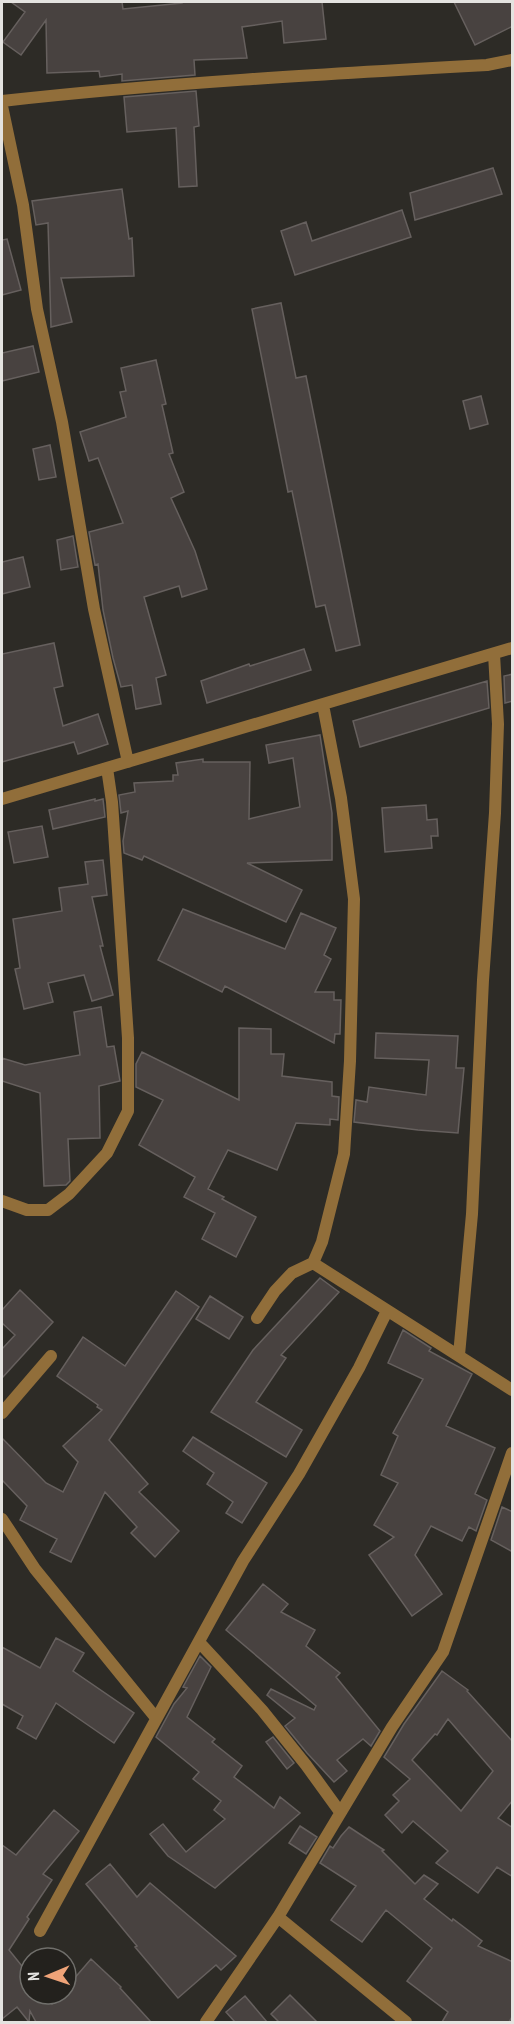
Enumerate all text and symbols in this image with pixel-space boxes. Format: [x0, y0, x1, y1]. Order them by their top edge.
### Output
north arrow [18, 1946, 78, 2006]
text: N [23, 1972, 43, 1981]

